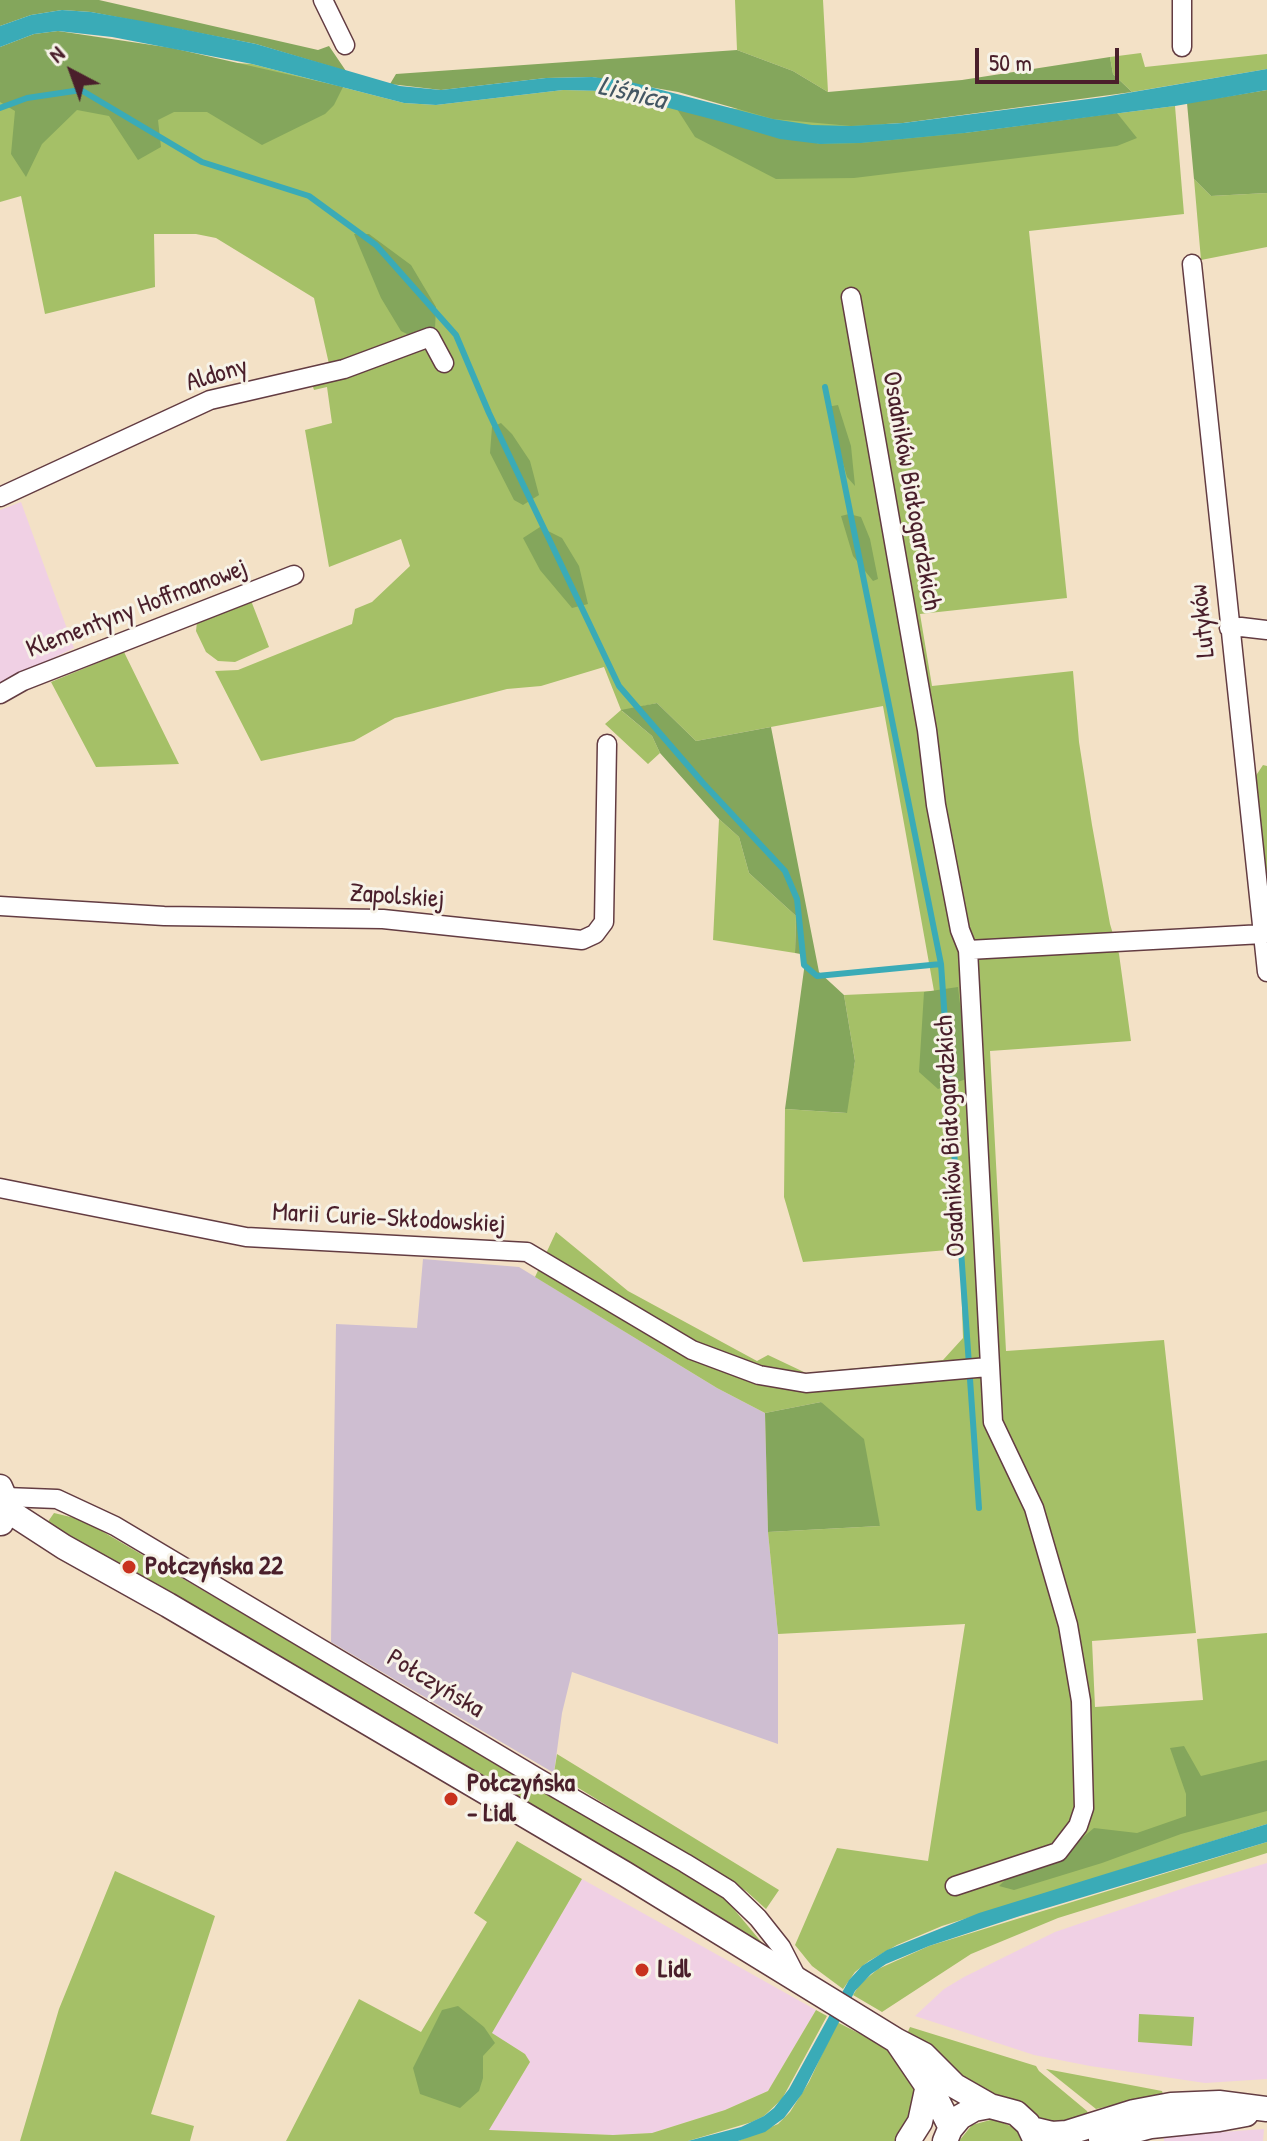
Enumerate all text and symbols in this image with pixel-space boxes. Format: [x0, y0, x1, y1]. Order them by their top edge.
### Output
north arrow [32, 32, 112, 112]
scale bar [979, 32, 1123, 82]
text: N [42, 39, 71, 69]
text: 50 m [989, 46, 1032, 78]
water label: Liśnica [595, 70, 669, 118]
street label: Aldony [182, 351, 252, 399]
street label: Osadników Białogardzkich [875, 369, 947, 613]
street label: Klementyny Hoffmanowej [22, 552, 252, 666]
street label: Lutyków [1184, 583, 1222, 659]
street label: Zapolskiej [349, 878, 445, 916]
street label: Osadników Białogardzkich [929, 1014, 973, 1258]
street label: Marii Curie-Skłodowskiej [272, 1197, 506, 1241]
place label: Połczyńska 22 [145, 1551, 283, 1583]
marker: Połczyńska 22 [120, 1558, 138, 1576]
street label: Połczyńska [381, 1643, 489, 1725]
place label: Połczyńska - Lidl [467, 1768, 575, 1830]
marker: Połczyńska - Lidl [442, 1790, 460, 1808]
place label: Lidl [658, 1954, 691, 1986]
marker: Lidl [633, 1961, 651, 1979]

